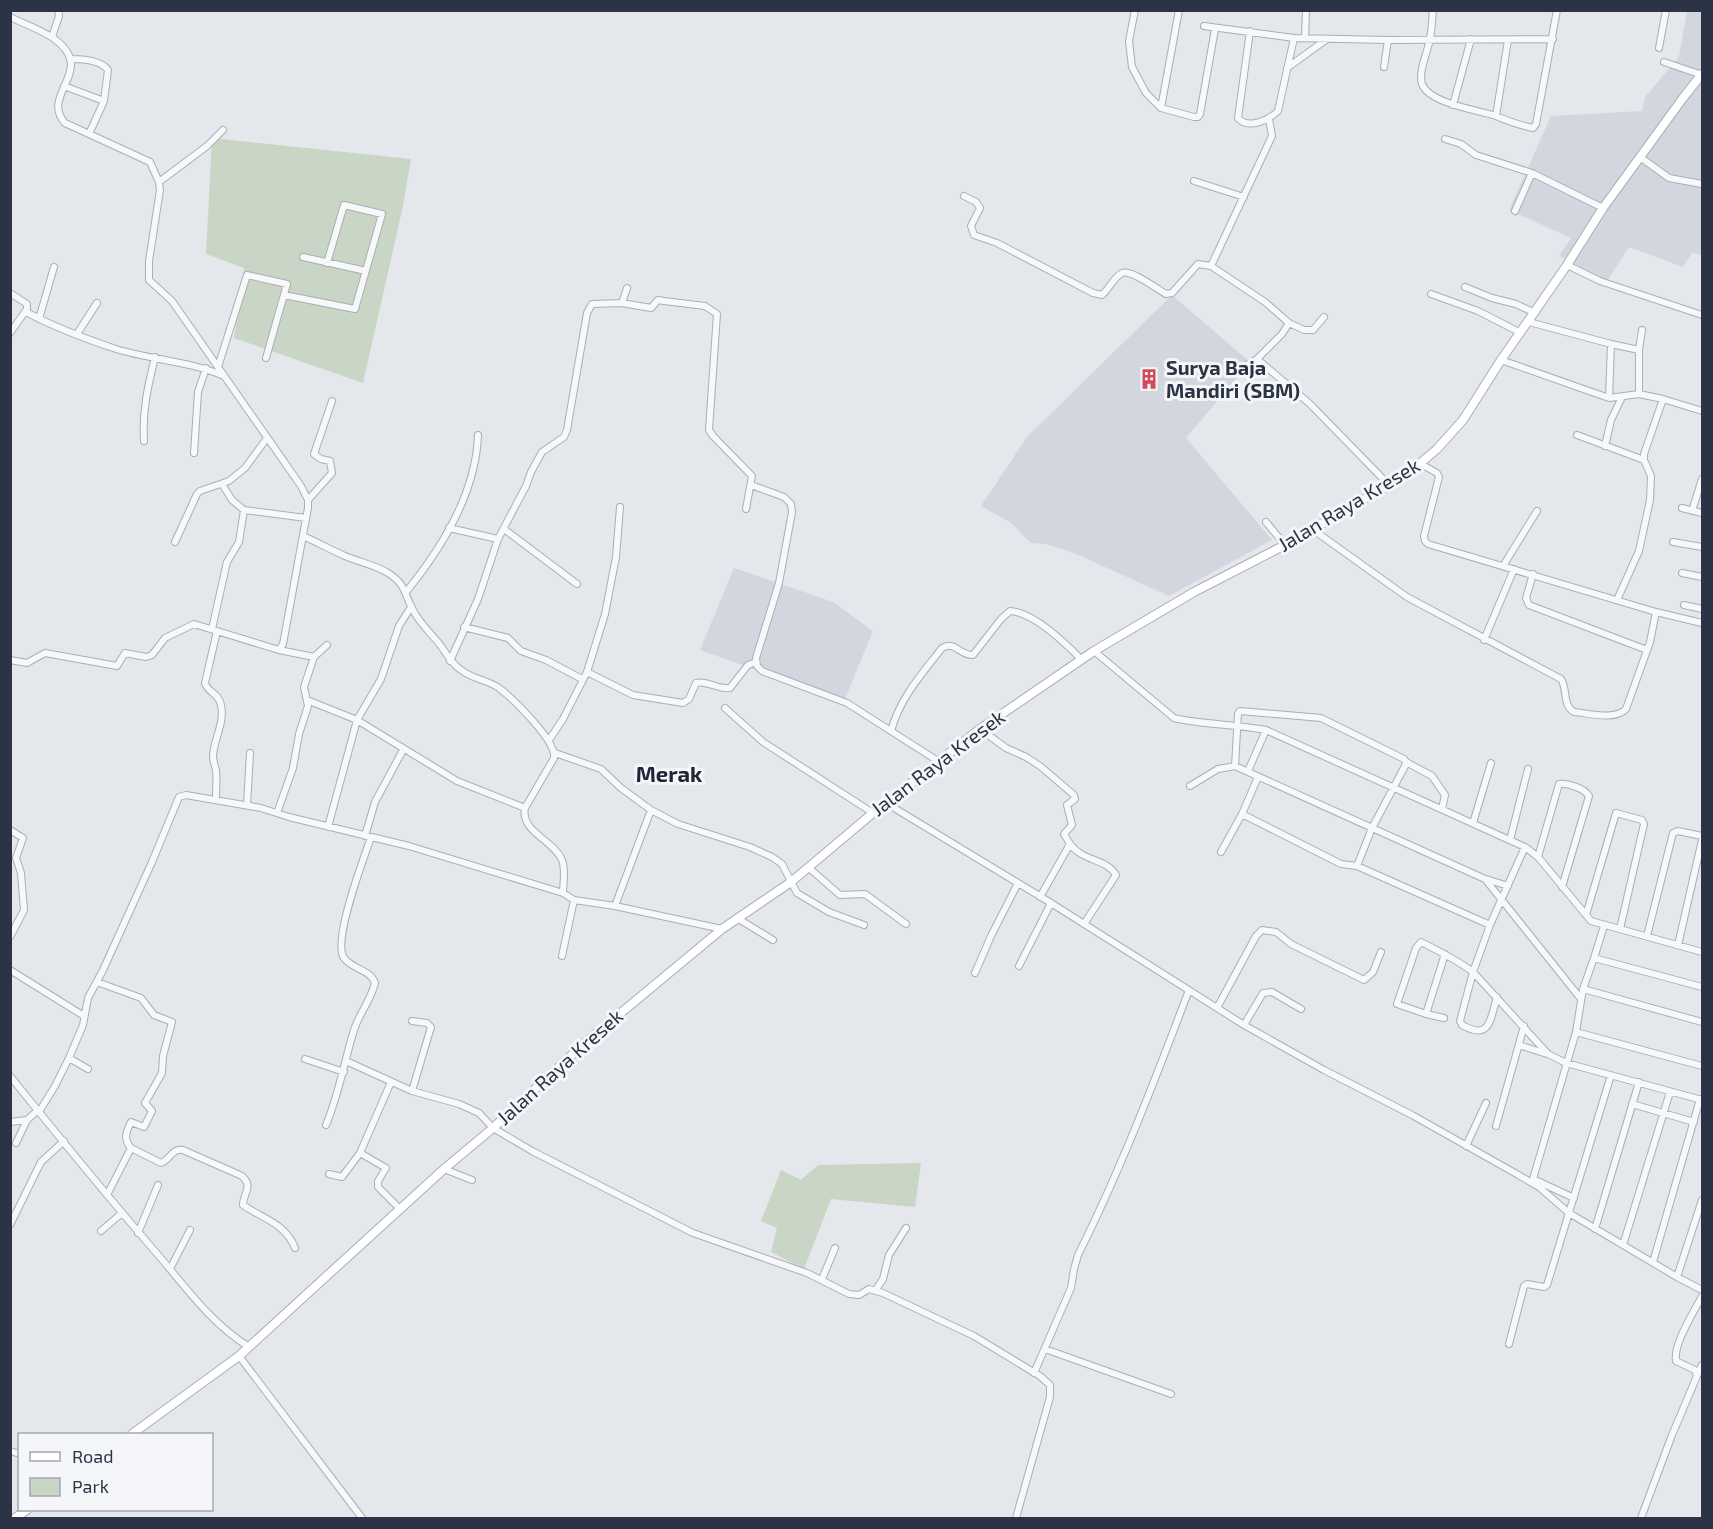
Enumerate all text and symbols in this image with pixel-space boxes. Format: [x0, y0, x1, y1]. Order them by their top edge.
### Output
place label: Surya Baja Mandiri (SBM) [1166, 355, 1300, 402]
building icon: Surya Baja Mandiri (SBM) [1137, 367, 1161, 391]
street label: Jalan Raya Kresek [1273, 452, 1424, 556]
street label: Jalan Raya Kresek [866, 704, 1009, 820]
district label: Merak [636, 760, 703, 786]
street label: Jalan Raya Kresek [491, 1003, 627, 1129]
legend [18, 1433, 213, 1511]
text: Road [72, 1445, 113, 1467]
text: Park [72, 1475, 109, 1497]

